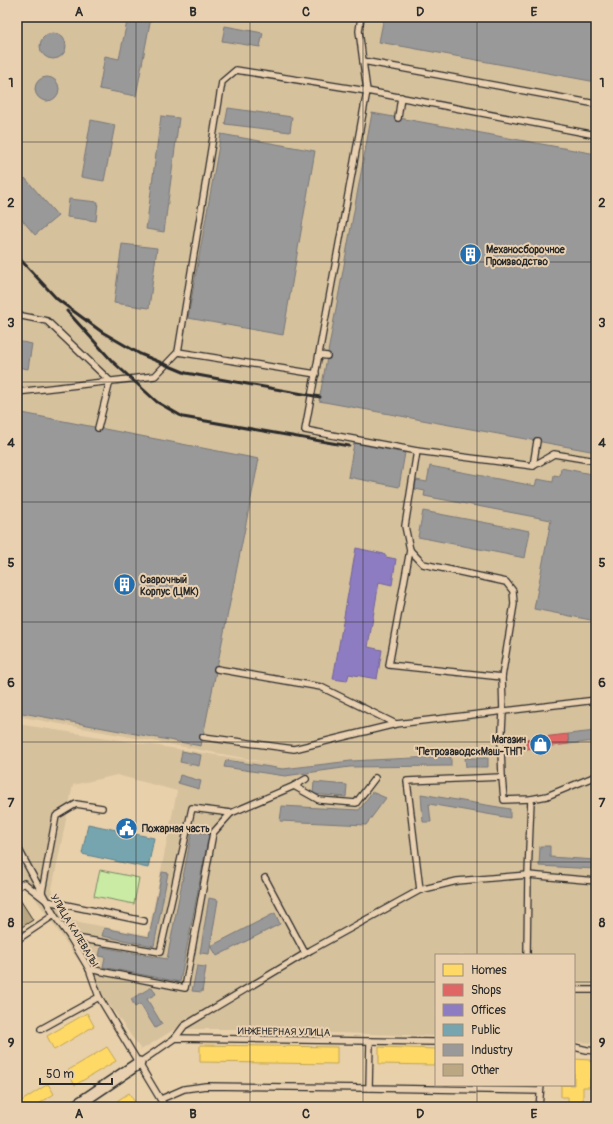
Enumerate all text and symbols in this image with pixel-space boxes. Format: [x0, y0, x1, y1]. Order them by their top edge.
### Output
text: A [75, 4, 84, 20]
text: B [189, 4, 197, 20]
text: C [302, 4, 310, 20]
text: D [416, 4, 424, 20]
text: E [531, 4, 538, 20]
text: 1 [8, 75, 14, 91]
text: 1 [599, 75, 605, 91]
text: 2 [7, 195, 15, 211]
text: 2 [598, 195, 606, 211]
building icon: Механосборочное Производство [458, 242, 484, 268]
place label: Механосборочное Производство [486, 244, 566, 268]
text: 3 [7, 315, 15, 331]
text: 3 [598, 315, 606, 331]
text: 4 [7, 435, 15, 451]
text: 4 [598, 435, 606, 451]
text: 5 [7, 555, 15, 571]
text: 5 [598, 555, 606, 571]
building icon: Сварочный Корпус (ЦМК) [112, 572, 138, 598]
place label: Сварочный Корпус (ЦМК) [140, 574, 199, 598]
text: 6 [7, 675, 15, 691]
text: 6 [598, 675, 606, 691]
shop icon: Магазин "ПетрозаводскМаш-ТНП" [528, 732, 554, 758]
place label: Магазин "ПетрозаводскМаш-ТНП" [415, 734, 526, 758]
text: 7 [8, 795, 15, 811]
text: 7 [599, 795, 606, 811]
public building icon: Пожарная часть [114, 815, 140, 841]
place label: Пожарная часть [142, 823, 210, 835]
street label: УЛИЦА КАЛЕВАЛЫ [48, 892, 101, 969]
text: 8 [8, 915, 15, 931]
text: 8 [599, 915, 606, 931]
legend [435, 954, 575, 1086]
text: Homes [471, 963, 507, 978]
text: Shops [471, 983, 502, 998]
text: Offices [471, 1003, 507, 1018]
text: Public [471, 1023, 501, 1038]
street label: ИНЖЕНЕРНАЯ УЛИЦА [238, 1025, 331, 1039]
text: 9 [8, 1035, 15, 1051]
text: 9 [599, 1035, 606, 1051]
text: Industry [471, 1043, 513, 1058]
scale bar [40, 1060, 112, 1086]
text: Other [471, 1063, 500, 1078]
text: 50 m [46, 1067, 74, 1082]
text: A [75, 1106, 84, 1122]
text: B [189, 1106, 197, 1122]
text: C [302, 1106, 310, 1122]
text: D [416, 1106, 424, 1122]
text: E [531, 1106, 538, 1122]

